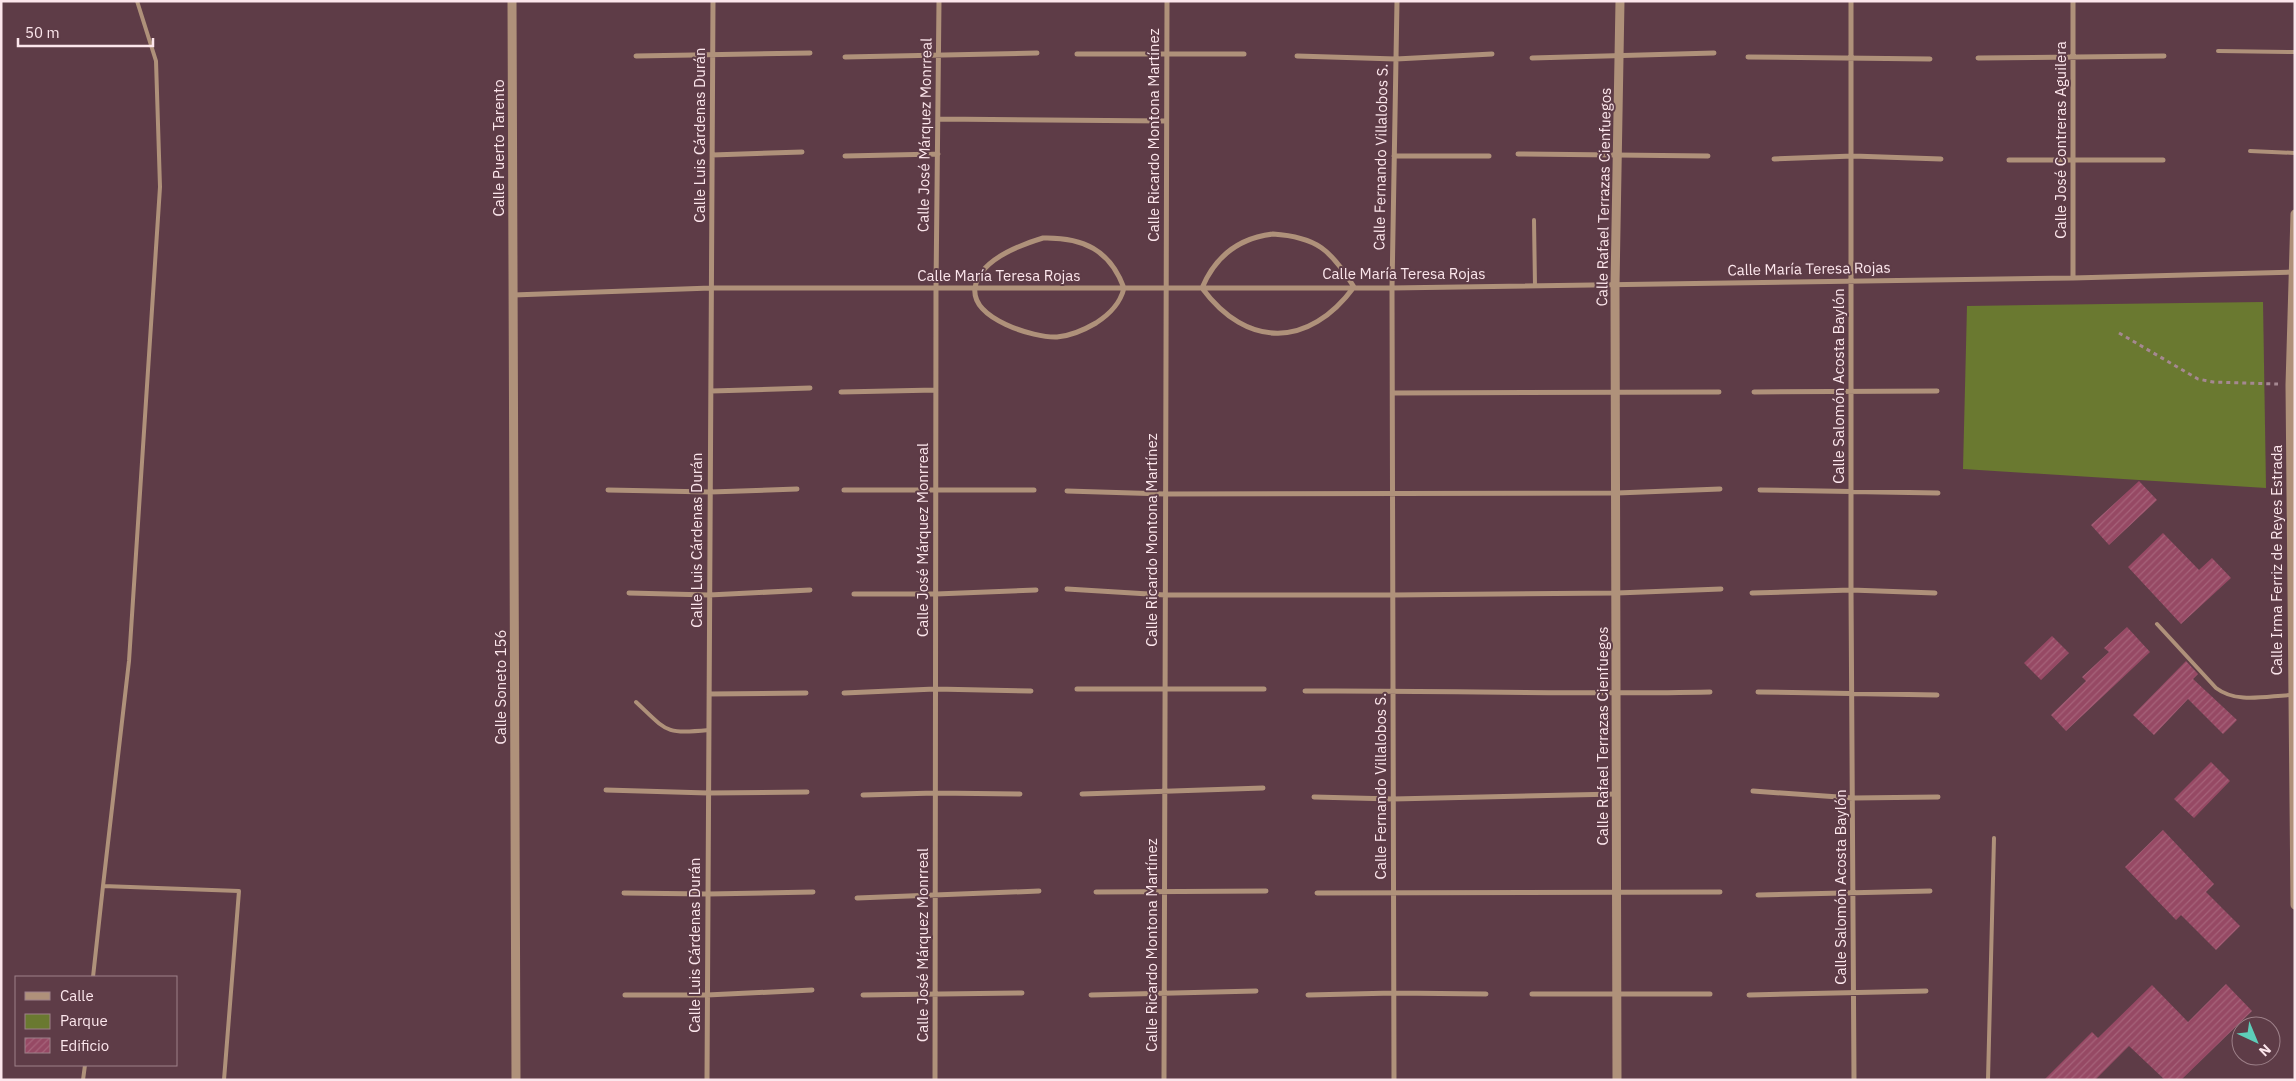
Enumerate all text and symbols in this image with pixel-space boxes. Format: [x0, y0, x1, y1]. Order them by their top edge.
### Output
scale bar [18, 15, 152, 47]
text: 50 m [25, 23, 60, 42]
street label: Calle Ricardo Montona Martínez [1144, 28, 1163, 242]
street label: Calle José Márquez Monrreal [913, 38, 936, 232]
street label: Calle José Contreras Aguilera [2051, 41, 2070, 239]
street label: Calle Luis Cárdenas Durán [690, 47, 709, 223]
street label: Calle Fernando Villalobos S. [1369, 63, 1392, 251]
street label: Calle Puerto Tarento [489, 79, 508, 217]
street label: Calle Rafael Terrazas Cienfuegos [1592, 87, 1615, 307]
street label: Calle María Teresa Rojas [1727, 258, 1891, 279]
street label: Calle María Teresa Rojas [1322, 264, 1486, 283]
street label: Calle María Teresa Rojas [917, 266, 1081, 285]
street label: Calle Salomón Acosta Baylón [1829, 288, 1848, 484]
street label: Calle Ricardo Montona Martínez [1142, 433, 1161, 647]
street label: Calle José Márquez Monrreal [913, 443, 932, 637]
street label: Calle Irma Ferriz de Reyes Estrada [2267, 445, 2286, 675]
street label: Calle Luis Cárdenas Durán [687, 452, 706, 628]
street label: Calle Rafael Terrazas Cienfuegos [1593, 627, 1612, 845]
street label: Calle Soneto 156 [491, 629, 510, 745]
street label: Calle Fernando Villalobos S. [1371, 693, 1390, 879]
street label: Calle Salomón Acosta Baylón [1831, 789, 1850, 985]
street label: Calle Ricardo Montona Martínez [1142, 838, 1161, 1052]
street label: Calle José Márquez Monrreal [913, 848, 932, 1042]
street label: Calle Luis Cárdenas Durán [685, 857, 704, 1033]
legend [15, 976, 178, 1066]
text: Calle [60, 986, 94, 1005]
text: Parque [60, 1011, 108, 1030]
north arrow [2231, 1016, 2281, 1066]
text: Edificio [60, 1036, 109, 1055]
text: N [2255, 1040, 2275, 1060]

